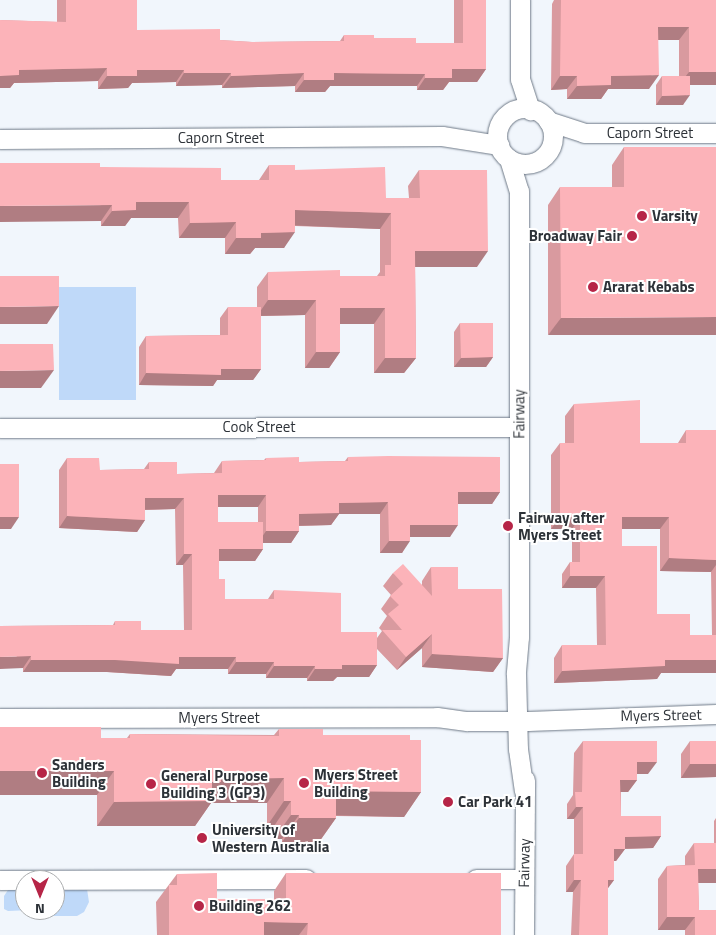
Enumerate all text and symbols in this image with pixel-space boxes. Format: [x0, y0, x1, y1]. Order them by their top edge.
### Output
street label: Caporn Street [607, 124, 693, 142]
street label: Caporn Street [178, 129, 264, 147]
place label: Varsity [652, 207, 698, 225]
marker: Varsity [636, 210, 648, 222]
place label: Broadway Fair [529, 227, 622, 245]
marker: Broadway Fair [626, 230, 638, 242]
place label: Ararat Kebabs [603, 278, 695, 296]
marker: Ararat Kebabs [587, 281, 599, 293]
street label: Fairway [510, 389, 528, 439]
street label: Cook Street [222, 418, 296, 436]
place label: Fairway after Myers Street [518, 508, 604, 543]
marker: Fairway after Myers Street [502, 520, 514, 532]
street label: Myers Street [620, 705, 702, 725]
street label: Myers Street [178, 709, 260, 727]
place label: Sanders Building [52, 755, 106, 790]
place label: Myers Street Building [314, 765, 398, 800]
place label: General Purpose Building 3 (GP3) [161, 766, 268, 801]
marker: Sanders Building [36, 767, 48, 779]
marker: Myers Street Building [298, 777, 310, 789]
marker: General Purpose Building 3 (GP3) [145, 778, 157, 790]
place label: Car Park 41 [458, 793, 533, 811]
marker: Car Park 41 [442, 796, 454, 808]
place label: University of Western Australia [212, 820, 329, 855]
marker: University of Western Australia [196, 832, 208, 844]
street label: Fairway [515, 838, 533, 888]
north arrow [15, 870, 65, 920]
place label: Building 262 [209, 897, 291, 915]
text: N [35, 899, 45, 920]
marker: Building 262 [193, 900, 205, 912]

